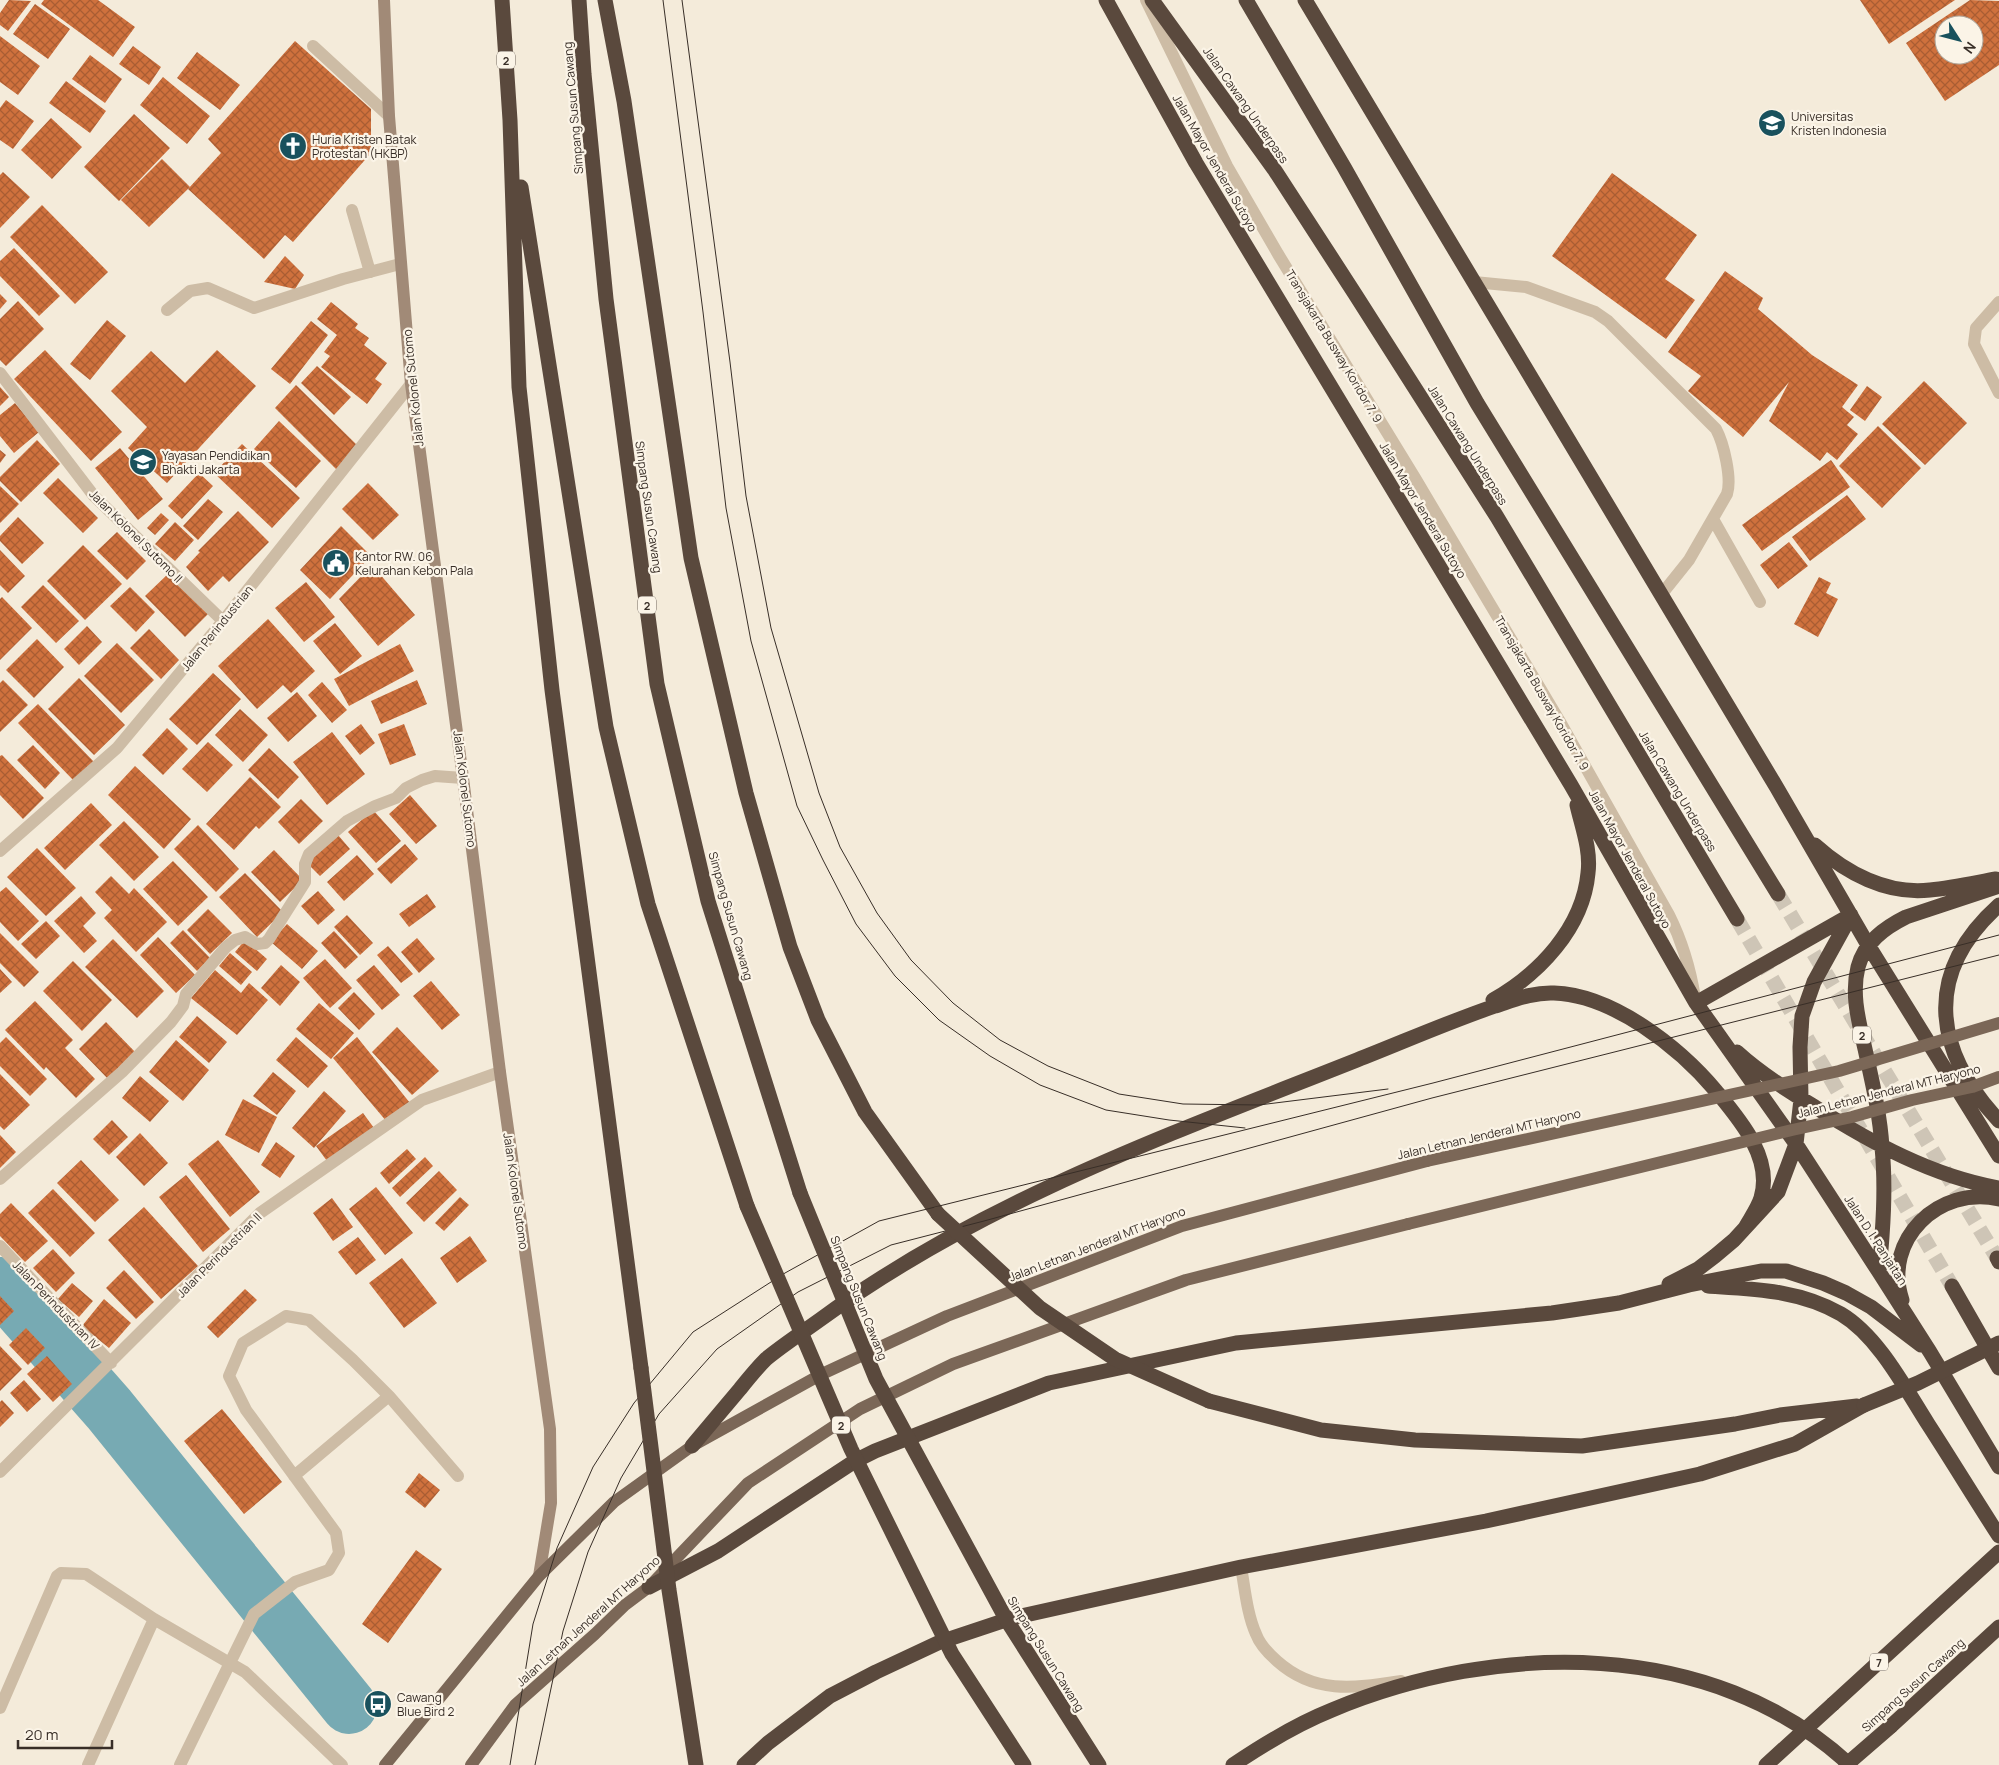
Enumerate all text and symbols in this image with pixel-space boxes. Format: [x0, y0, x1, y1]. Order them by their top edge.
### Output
north arrow [1934, 15, 1984, 65]
text: N [1959, 38, 1981, 58]
street label: Simpang Susun Cawang [559, 41, 587, 175]
street label: Jalan Cawang Underpass [1199, 43, 1293, 167]
road number: 2 [497, 52, 515, 68]
street label: Jalan Mayor Jenderal Sutoyo [1169, 91, 1261, 235]
school or university icon: Universitas Kristen Indonesia [1757, 108, 1787, 138]
place label: Universitas Kristen Indonesia [1791, 108, 1886, 139]
church icon: Huria Kristen Batak Protestan (HKBP) [278, 131, 308, 161]
place label: Huria Kristen Batak Protestan (HKBP) [312, 131, 418, 162]
street label: Transjakarta Busway Koridor 7, 9 [1281, 266, 1387, 426]
street label: Jalan Kolonel Sutomo [398, 329, 428, 447]
street label: Jalan Cawang Underpass [1424, 382, 1512, 508]
street label: Jalan Mayor Jenderal Sutoyo [1375, 439, 1471, 581]
street label: Simpang Susun Cawang [631, 440, 667, 574]
school or university icon: Yayasan Pendidikan Bhakti Jakarta [128, 447, 158, 477]
place label: Yayasan Pendidikan Bhakti Jakarta [162, 447, 270, 478]
street label: Jalan Kolonel Sutomo II [86, 486, 186, 586]
public building icon: Kantor RW. 06 Kelurahan Kebon Pala [321, 548, 351, 578]
place label: Kantor RW. 06 Kelurahan Kebon Pala [355, 548, 473, 579]
street label: Jalan Perindustrian [177, 581, 257, 675]
road number: 2 [638, 596, 656, 614]
street label: Transjakarta Busway Koridor 7, 9 [1491, 613, 1593, 773]
street label: Jalan Cawang Underpass [1635, 727, 1721, 855]
street label: Jalan Kolonel Sutomo [449, 730, 481, 848]
street label: Jalan Mayor Jenderal Sutoyo [1585, 787, 1675, 931]
street label: Simpang Susun Cawang [704, 850, 758, 982]
road number: 2 [1853, 1026, 1871, 1044]
street label: Jalan Letnan Jenderal MT Haryono [1796, 1060, 1982, 1122]
street label: Jalan Letnan Jenderal MT Haryono [1396, 1105, 1582, 1163]
street label: Jalan Kolonel Sutomo [499, 1132, 533, 1250]
street label: Jalan D. I. Panjaitan [1840, 1192, 1912, 1288]
street label: Jalan Letnan Jenderal MT Haryono [1006, 1202, 1188, 1286]
street label: Jalan Perindustrian II [173, 1209, 265, 1301]
street label: Simpang Susun Cawang [826, 1233, 892, 1363]
street label: Jalan Perindustrian IV [9, 1257, 104, 1354]
road number: 2 [832, 1416, 850, 1434]
street label: Jalan Letnan Jenderal MT Haryono [513, 1552, 663, 1690]
street label: Simpang Susun Cawang [1004, 1593, 1088, 1715]
street label: Simpang Susun Cawang [1858, 1634, 1968, 1736]
road number: 7 [1870, 1654, 1888, 1670]
bus stop icon: Cawang Blue Bird 2 [363, 1689, 393, 1719]
place label: Cawang Blue Bird 2 [397, 1689, 455, 1720]
scale bar [18, 1718, 111, 1750]
text: 20 m [25, 1724, 58, 1745]

